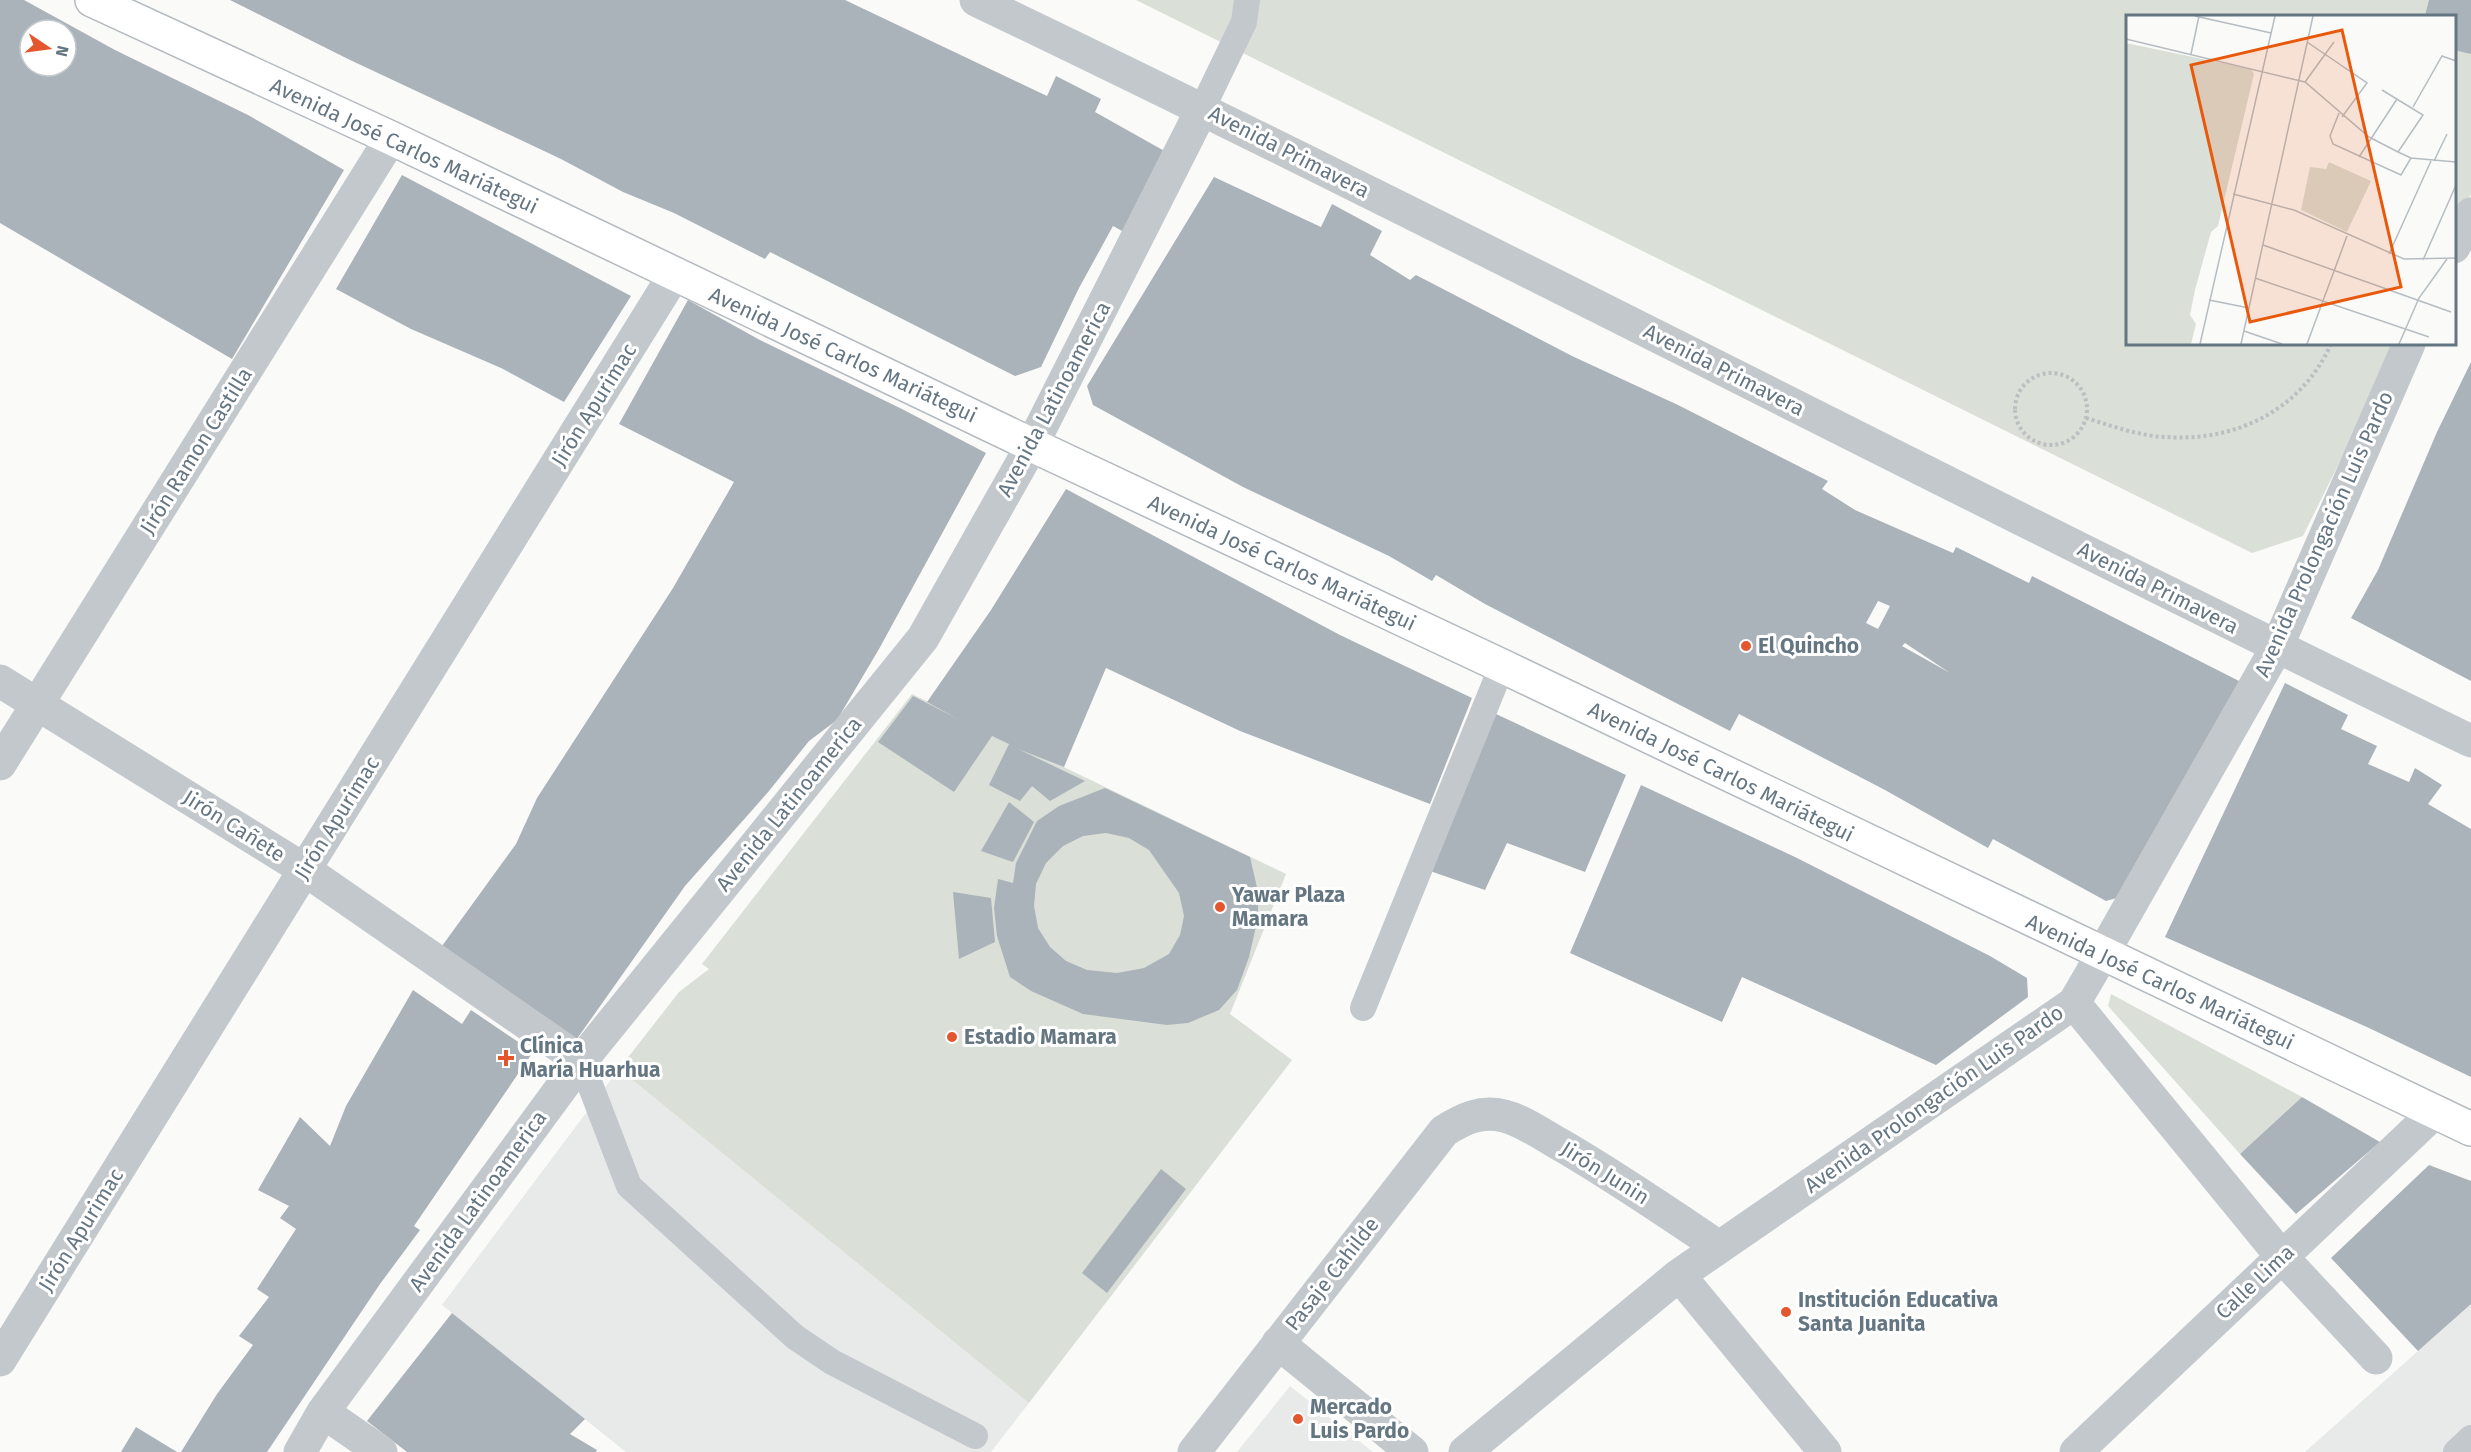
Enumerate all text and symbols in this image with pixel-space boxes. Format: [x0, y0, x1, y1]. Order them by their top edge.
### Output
inset map [2126, 15, 2456, 345]
north arrow [18, 18, 78, 78]
text: N [52, 44, 73, 59]
street label: Avenida José Carlos Mariátegui [266, 72, 542, 220]
street label: Avenida Primavera [1204, 100, 1374, 204]
street label: Avenida José Carlos Mariátegui [705, 281, 981, 429]
street label: Avenida Latinoamerica [992, 297, 1116, 501]
street label: Avenida Primavera [1639, 318, 1809, 422]
street label: Jirón Apurimac [546, 339, 642, 471]
street label: Jirón Ramon Castilla [134, 363, 258, 539]
street label: Avenida Prolongación Luis Pardo [2249, 387, 2399, 681]
street label: Avenida José Carlos Mariátegui [1144, 489, 1420, 637]
street label: Avenida Primavera [2073, 536, 2243, 640]
place label: El Quincho [1758, 633, 1859, 659]
marker: El Quincho [1739, 639, 1753, 653]
street label: Avenida José Carlos Mariátegui [1584, 696, 1858, 848]
street label: Avenida Latinoamerica [711, 711, 867, 897]
street label: Jirón Apurimac [289, 752, 385, 884]
street label: Jirón Cañete [178, 784, 290, 868]
place label: Yawar Plaza Mamara [1231, 882, 1345, 932]
marker: Yawar Plaza Mamara [1213, 900, 1227, 914]
street label: Avenida José Carlos Mariátegui [2022, 908, 2298, 1056]
street label: Avenida Prolongación Luis Pardo [1800, 999, 2068, 1199]
place label: Estadio Mamara [964, 1024, 1117, 1050]
marker: Estadio Mamara [945, 1030, 959, 1044]
place label: Clínica María Huarhua [520, 1033, 660, 1083]
marker: Clínica María Huarhua [497, 1049, 515, 1067]
street label: Avenida Latinoamerica [404, 1106, 552, 1296]
street label: Jirón Junin [1556, 1136, 1654, 1210]
street label: Jirón Apurimac [33, 1164, 129, 1296]
street label: Pasaje Cahilde [1280, 1212, 1384, 1336]
street label: Calle Lima [2210, 1239, 2300, 1325]
place label: Institución Educativa Santa Juanita [1798, 1287, 1998, 1337]
marker: Institución Educativa Santa Juanita [1779, 1305, 1793, 1319]
place label: Mercado Luis Pardo [1310, 1394, 1409, 1444]
marker: Mercado Luis Pardo [1291, 1412, 1305, 1426]

